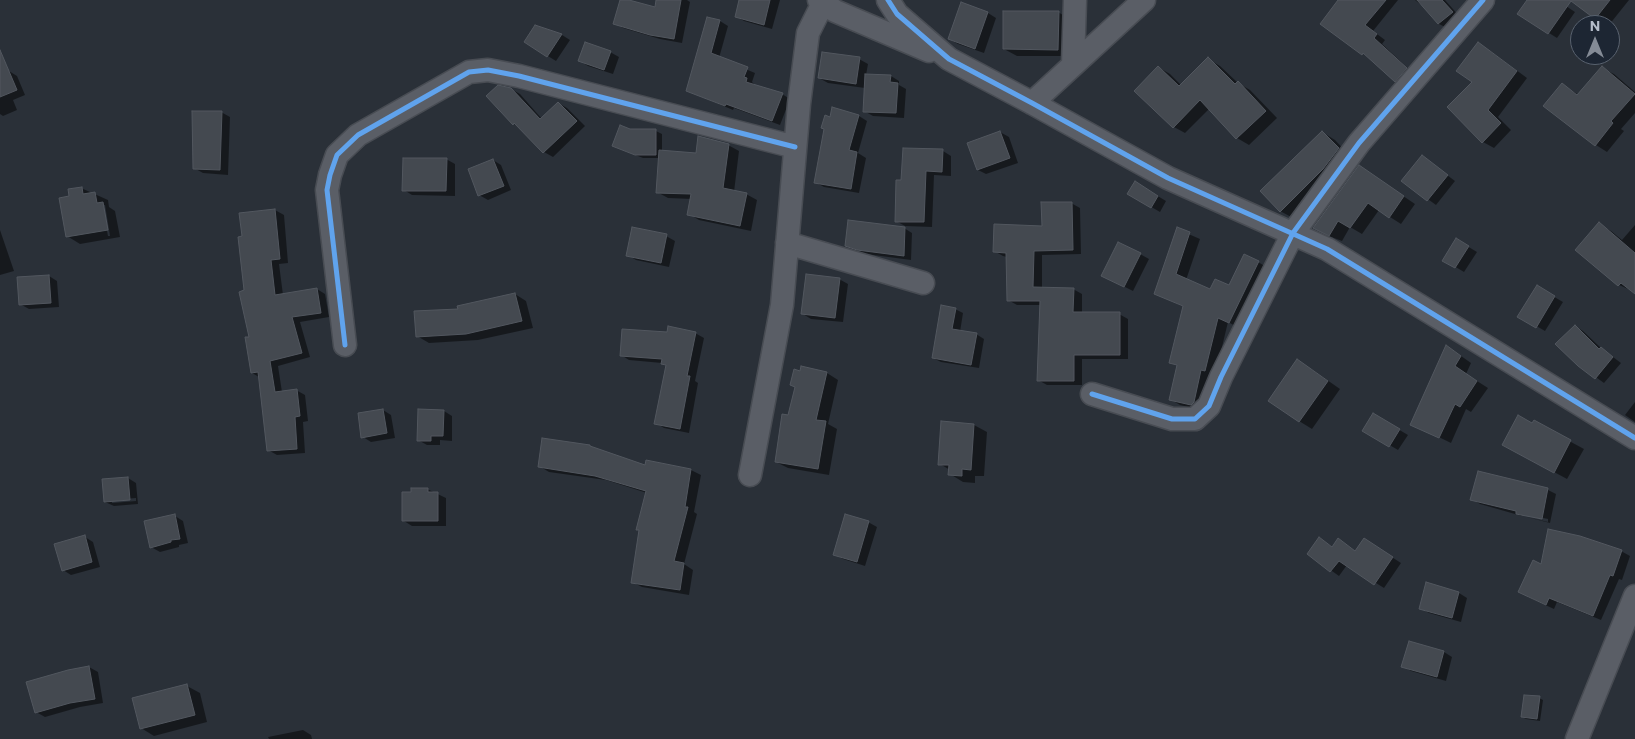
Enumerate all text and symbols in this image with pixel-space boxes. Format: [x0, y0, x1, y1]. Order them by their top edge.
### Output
north arrow [1570, 15, 1620, 65]
text: N [1590, 17, 1600, 34]

